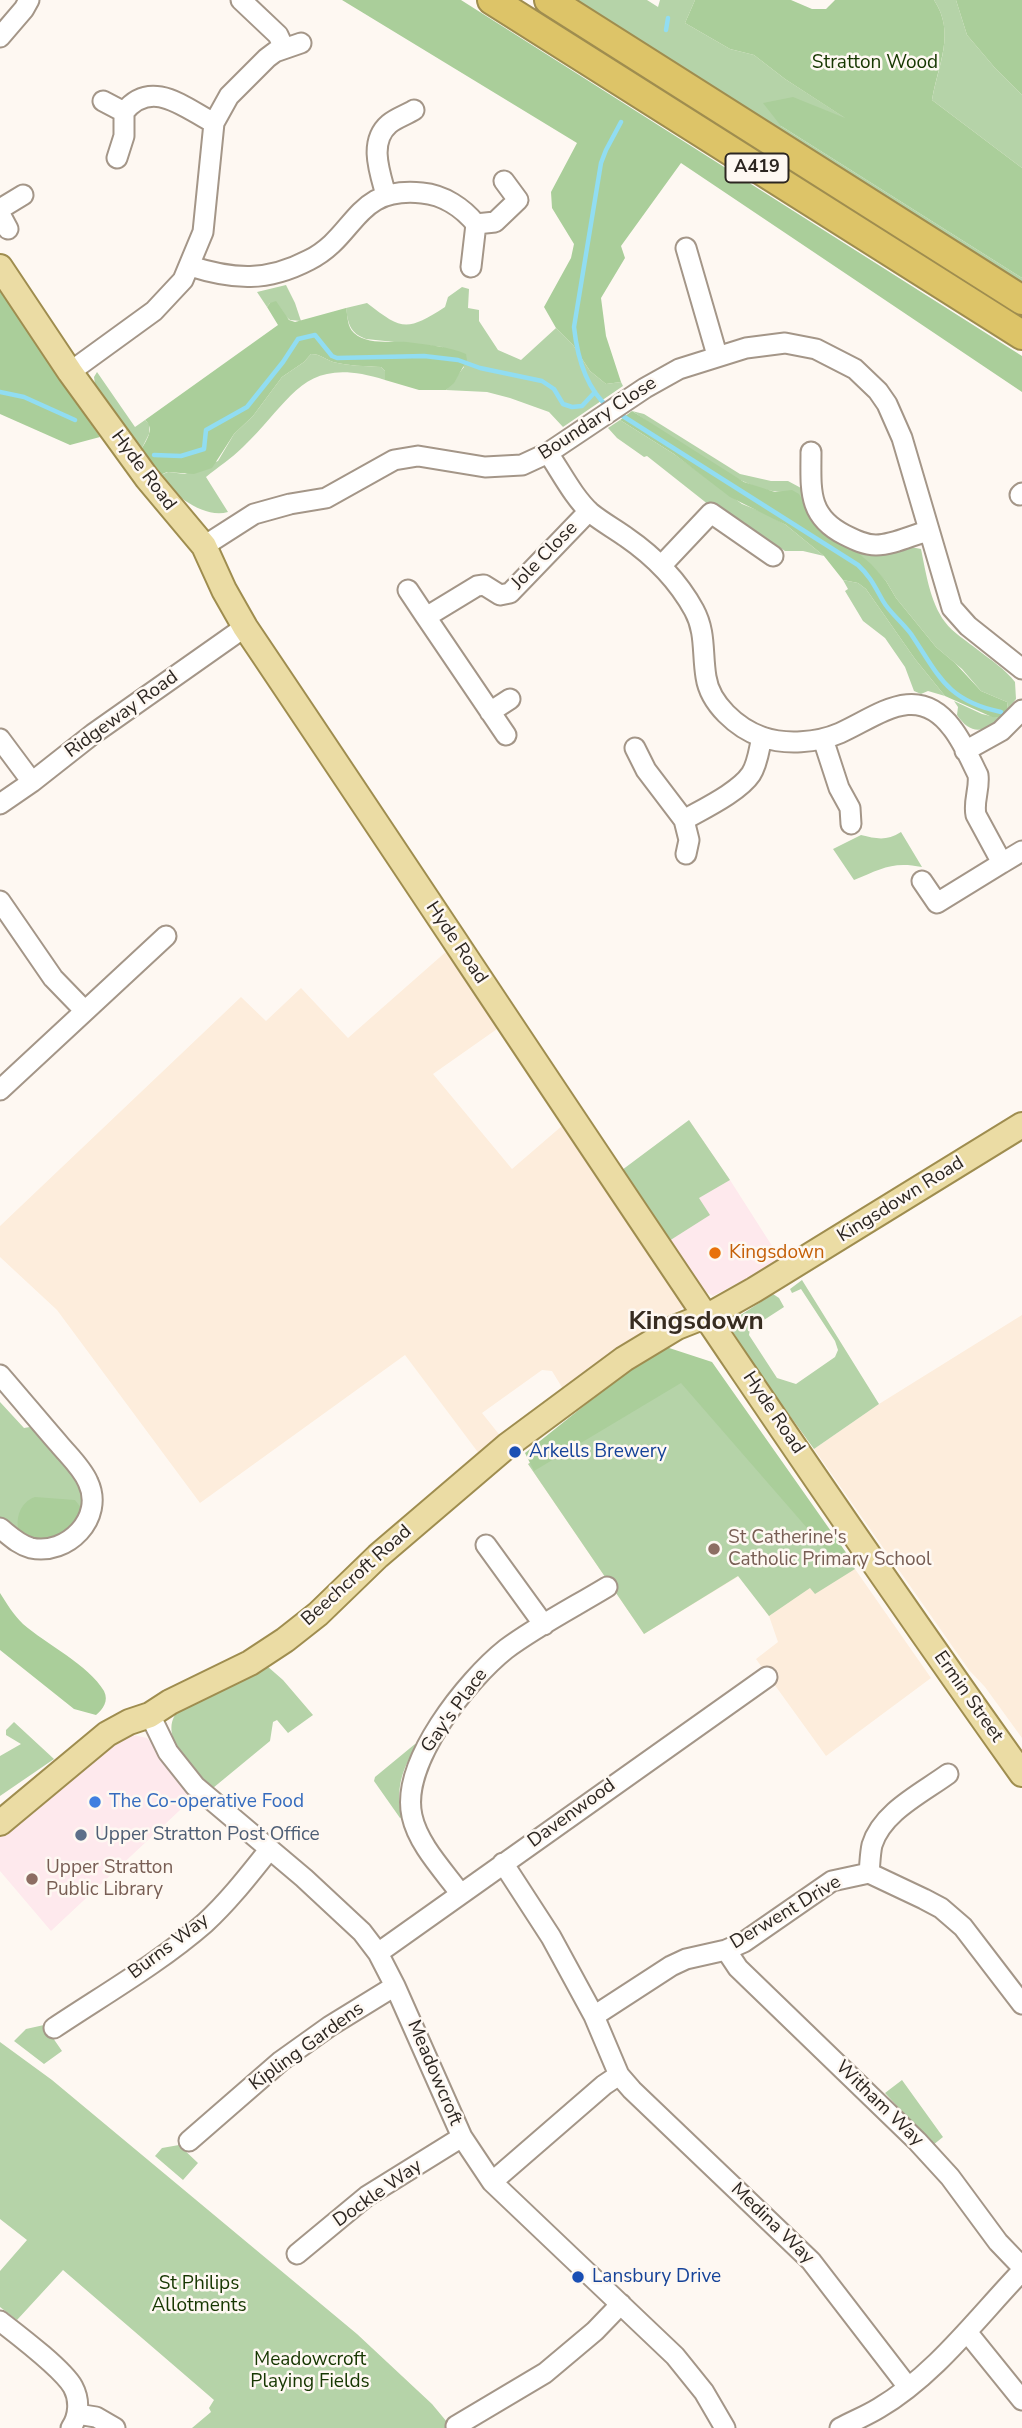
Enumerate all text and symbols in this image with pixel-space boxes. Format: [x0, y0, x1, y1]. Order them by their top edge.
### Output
park label: Stratton Wood [812, 52, 938, 74]
road number: A419 [726, 154, 788, 182]
street label: Boundary Close [535, 372, 661, 466]
street label: Hyde Road [106, 426, 180, 516]
street label: Jole Close [507, 517, 583, 595]
street label: Ridgeway Road [61, 666, 183, 764]
street label: Hyde Road [420, 898, 492, 988]
street label: Kingsdown Road [834, 1152, 968, 1248]
place label: Kingsdown [729, 1242, 825, 1264]
marker: Kingsdown [707, 1245, 723, 1261]
district label: Kingsdown [628, 1307, 764, 1339]
street label: Hyde Road [737, 1368, 809, 1458]
place label: Arkells Brewery [529, 1441, 667, 1463]
marker: Arkells Brewery [507, 1444, 523, 1460]
street label: Beechcroft Road [297, 1521, 417, 1631]
place label: St Catherine's Catholic Primary School [728, 1527, 932, 1571]
marker: St Catherine's Catholic Primary School [706, 1541, 722, 1557]
street label: Ermin Street [928, 1647, 1008, 1747]
street label: Gay's Place [417, 1665, 493, 1757]
street label: Davenwood [524, 1775, 620, 1853]
place label: The Co-operative Food [109, 1791, 304, 1813]
marker: The Co-operative Food [87, 1794, 103, 1810]
place label: Upper Stratton Post Office [95, 1824, 320, 1846]
marker: Upper Stratton Post Office [73, 1827, 89, 1843]
place label: Upper Stratton Public Library [46, 1857, 173, 1901]
marker: Upper Stratton Public Library [24, 1871, 40, 1887]
street label: Derwent Drive [727, 1871, 845, 1955]
street label: Burns Way [124, 1909, 214, 1985]
street label: Kipling Gardens [245, 1998, 369, 2096]
street label: Meadowcroft [402, 2017, 466, 2129]
street label: Witham Way [830, 2056, 928, 2152]
street label: Dockle Way [329, 2155, 427, 2233]
street label: Medina Way [726, 2179, 818, 2269]
place label: Lansbury Drive [592, 2266, 721, 2288]
marker: Lansbury Drive [570, 2269, 586, 2285]
park label: St Philips Allotments [151, 2273, 247, 2317]
park label: Meadowcroft Playing Fields [250, 2349, 370, 2393]

